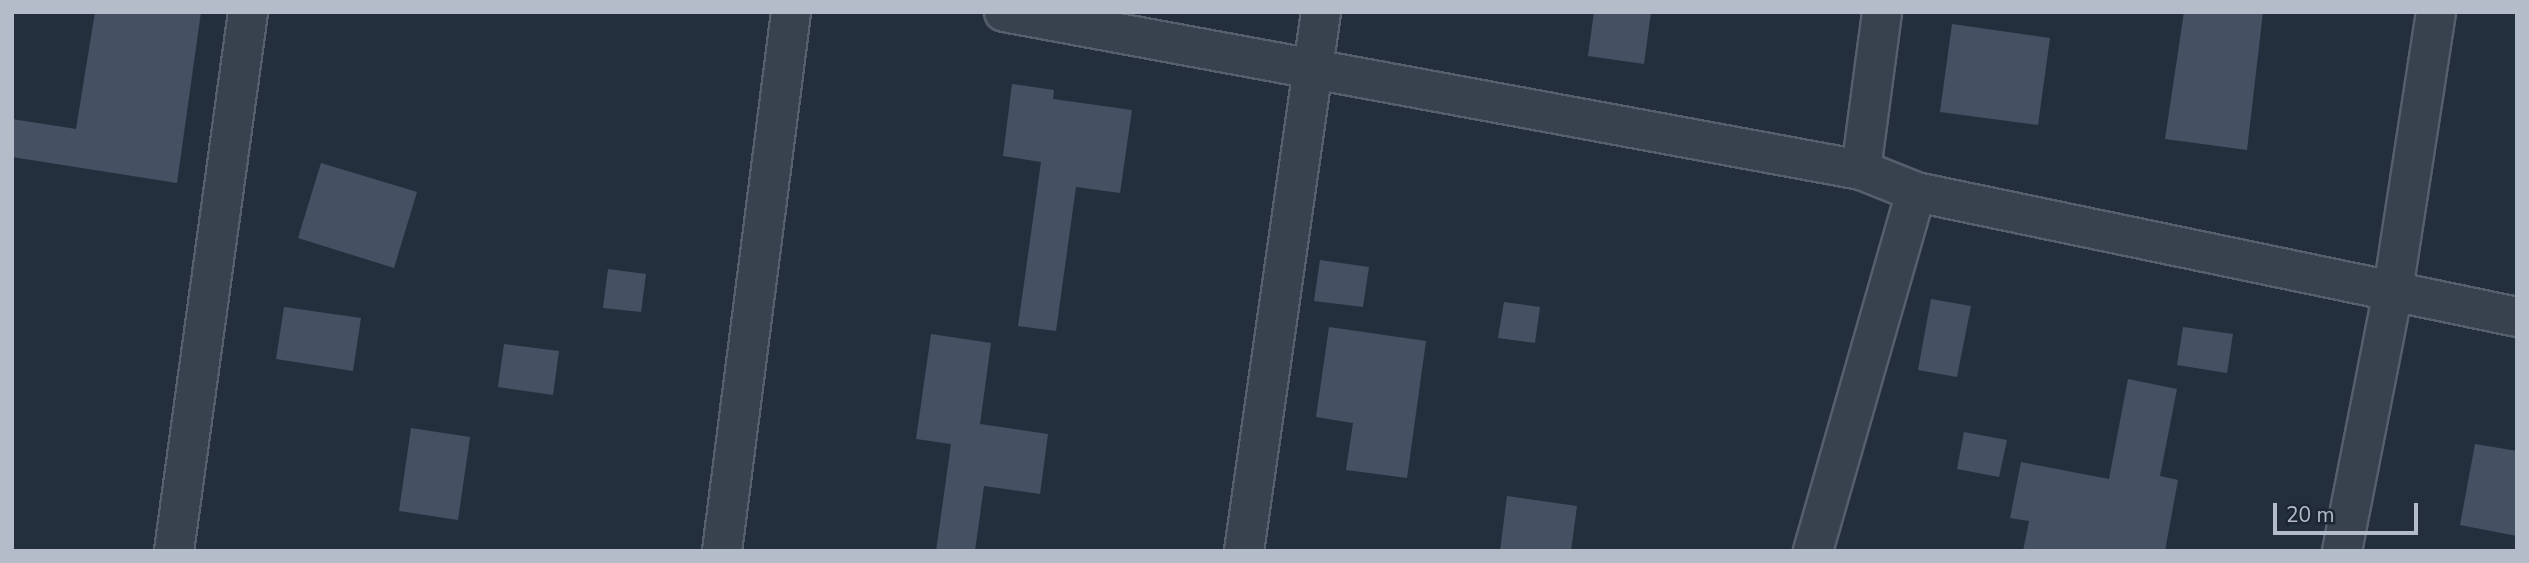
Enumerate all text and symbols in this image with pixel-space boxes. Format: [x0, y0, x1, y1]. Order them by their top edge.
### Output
scale bar [2277, 490, 2422, 534]
text: 20 m [2286, 501, 2335, 529]

